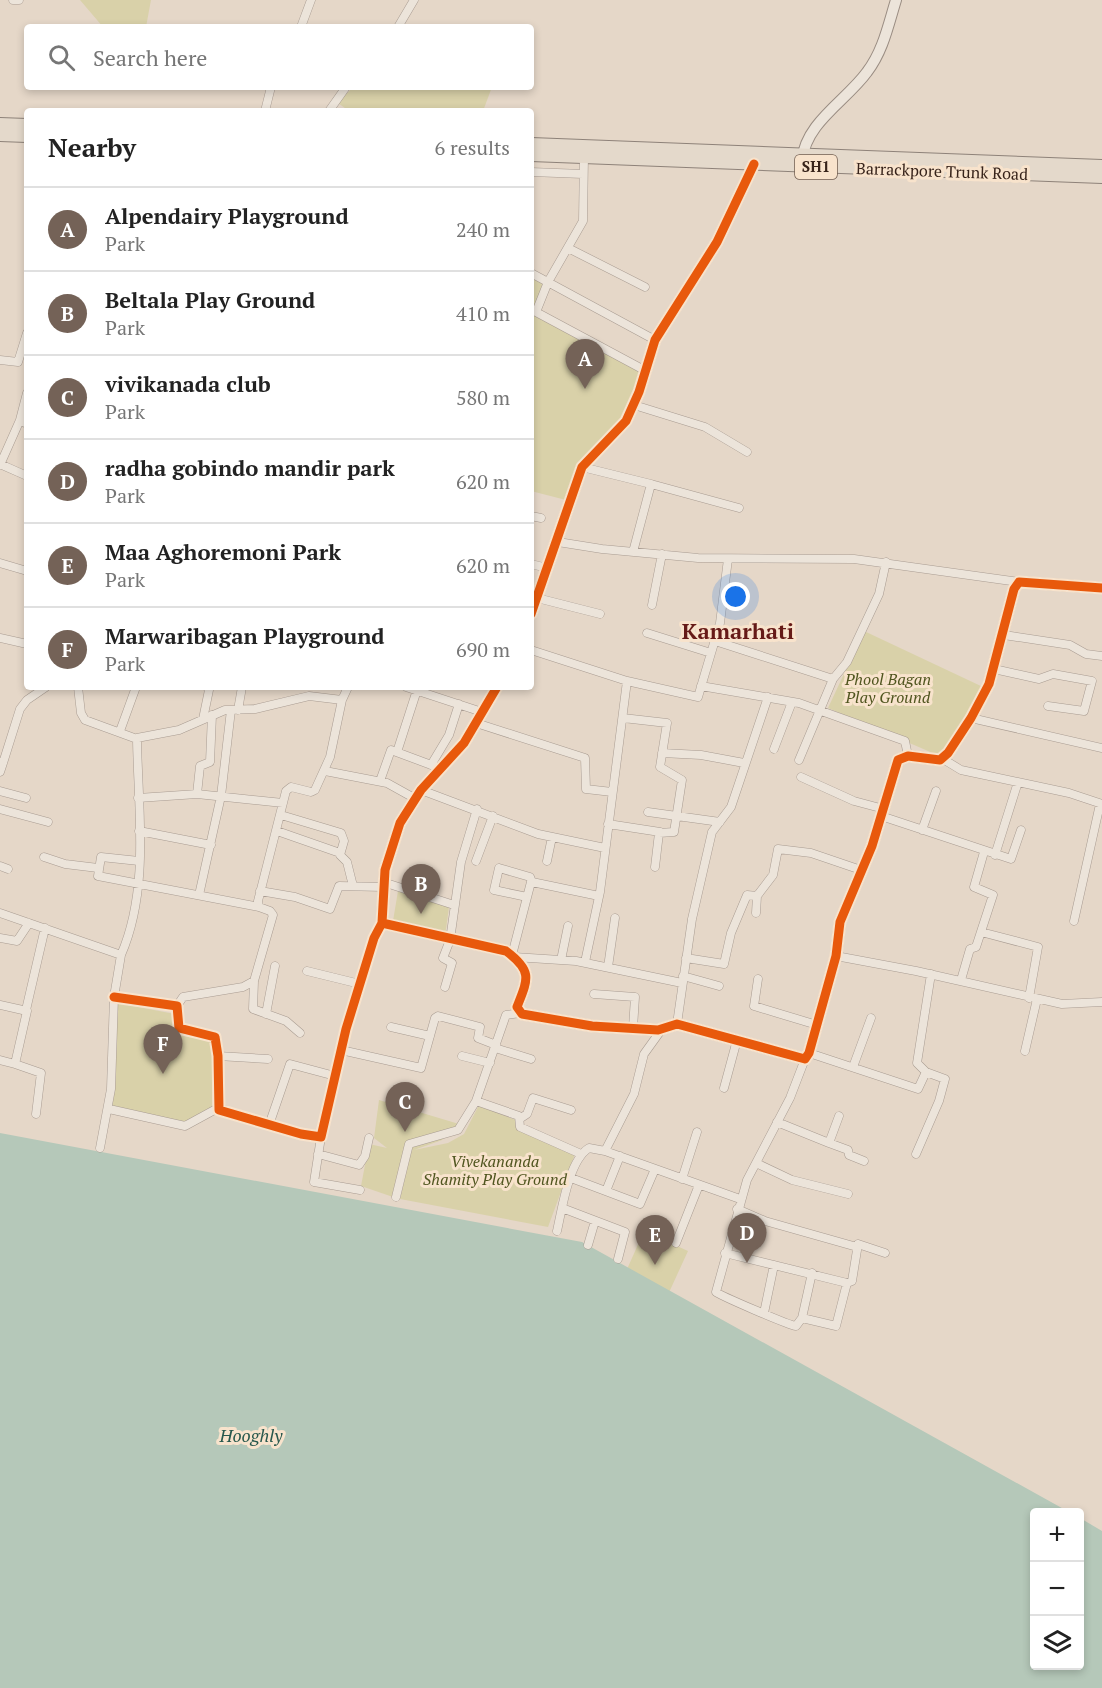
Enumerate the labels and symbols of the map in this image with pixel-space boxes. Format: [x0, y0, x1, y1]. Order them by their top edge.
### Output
road number: SH1 [795, 155, 837, 179]
street label: Barrackpore Trunk Road [856, 157, 1028, 185]
pin: A [566, 340, 604, 389]
your location [721, 582, 750, 611]
district label: Kamarhati [682, 616, 794, 645]
park label: Phool Bagan Play Ground [844, 668, 931, 708]
pin: B [402, 864, 440, 914]
pin: F [144, 1024, 182, 1074]
pin: C [386, 1082, 424, 1132]
park label: Vivekananda Shamity Play Ground [423, 1150, 568, 1190]
pin: D [728, 1214, 766, 1263]
pin: E [636, 1216, 674, 1265]
water label: Hooghly [218, 1423, 283, 1447]

